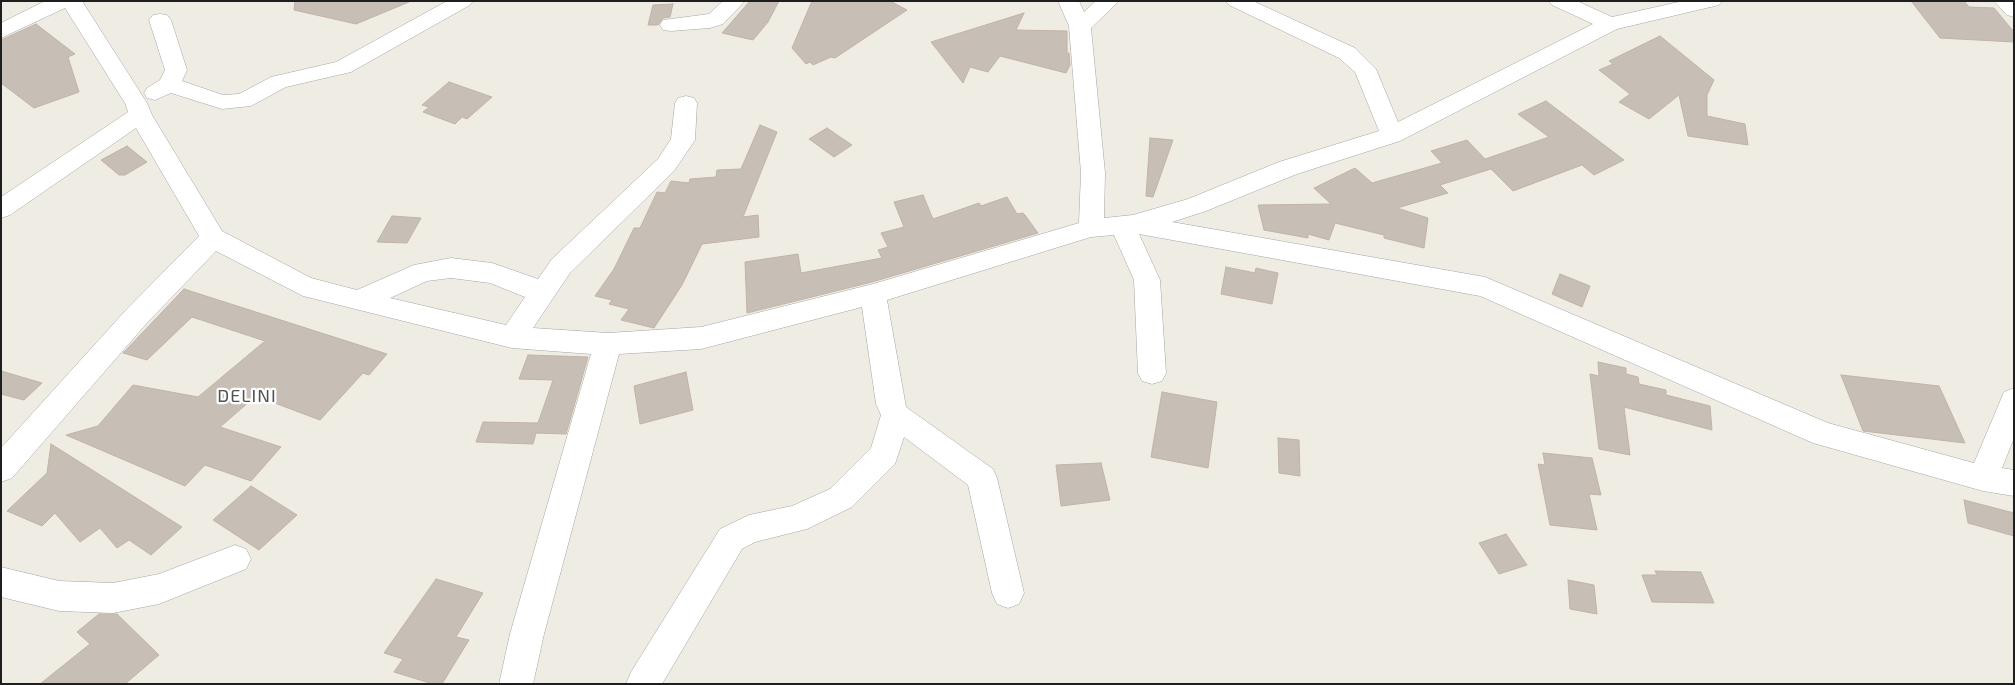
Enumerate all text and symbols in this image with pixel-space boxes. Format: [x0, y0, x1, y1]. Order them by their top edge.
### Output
district label: DELINI [217, 385, 277, 407]

